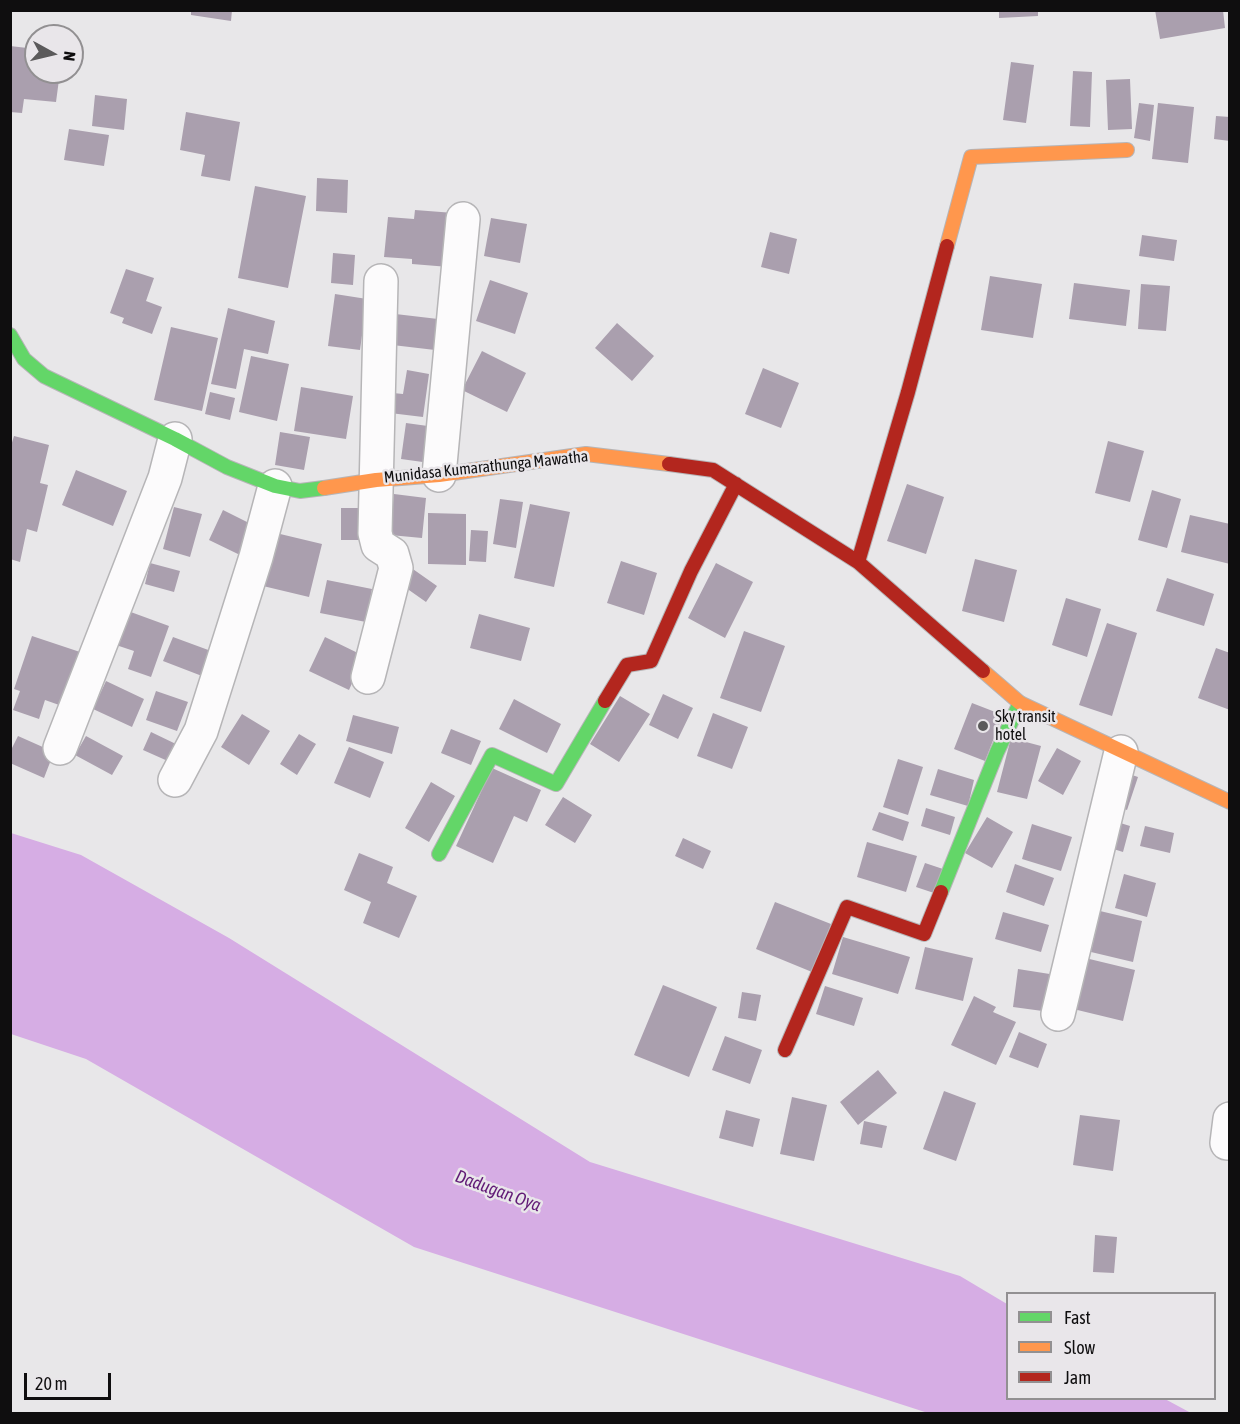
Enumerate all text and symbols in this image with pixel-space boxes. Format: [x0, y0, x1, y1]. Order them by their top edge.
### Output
north arrow [24, 24, 84, 84]
text: N [60, 50, 79, 62]
street label: Munidasa Kumarathunga Mawatha [383, 447, 589, 487]
place label: Sky transit hotel [995, 707, 1056, 745]
marker: Sky transit hotel [976, 719, 990, 733]
water label: Dadugan Oya [452, 1166, 544, 1216]
legend [1006, 1292, 1216, 1400]
text: Fast [1064, 1307, 1091, 1328]
text: Slow [1064, 1337, 1095, 1358]
scale bar [27, 1361, 114, 1399]
text: Jam [1064, 1367, 1091, 1388]
text: 20 m [35, 1373, 67, 1394]

